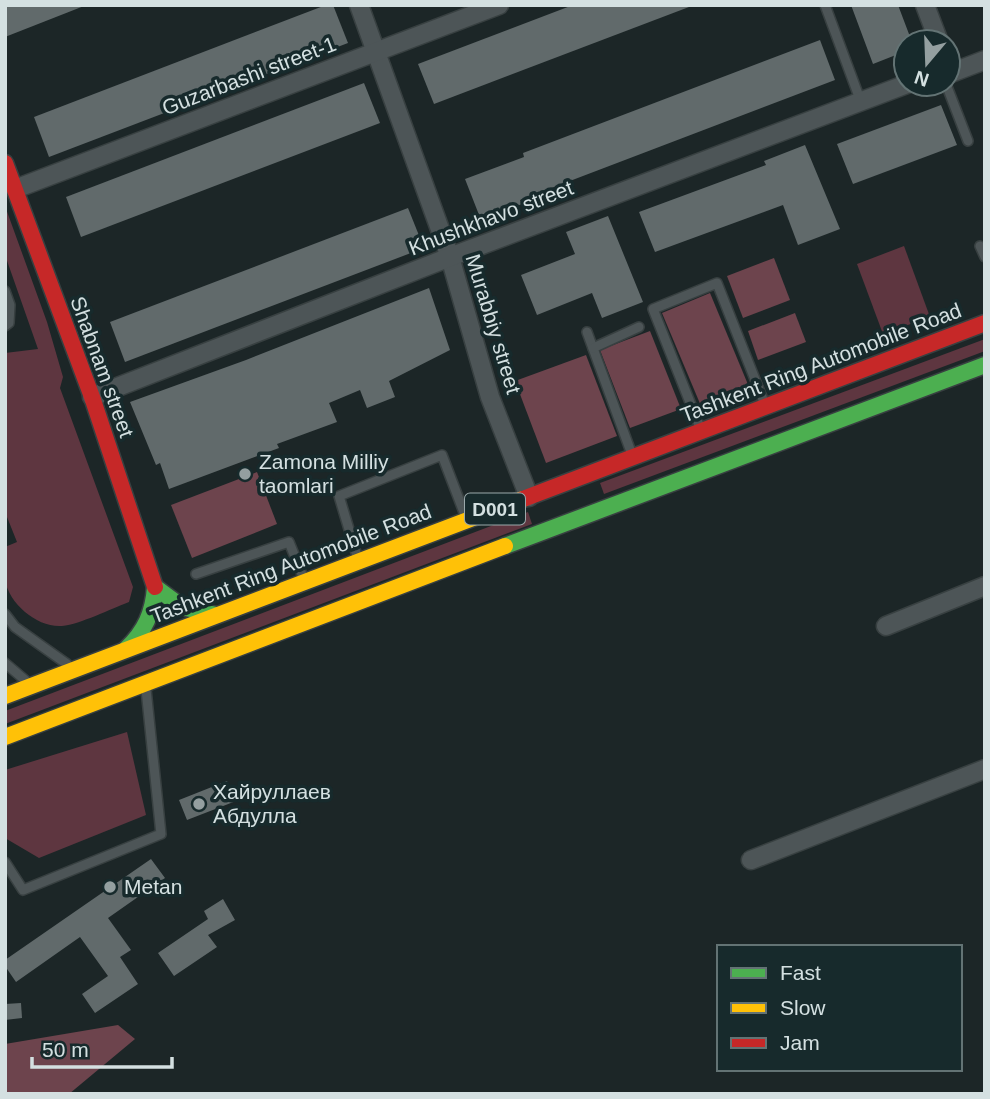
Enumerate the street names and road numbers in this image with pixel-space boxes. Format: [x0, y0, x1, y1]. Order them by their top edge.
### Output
street label: Guzarbashi street-1 [159, 32, 339, 119]
street label: Khushkhavo street [406, 176, 576, 259]
street label: Murabbiy street [461, 251, 526, 397]
street label: Shabnam street [66, 293, 139, 441]
street label: Tashkent Ring Automobile Road [677, 298, 964, 427]
road number: D001 [465, 494, 525, 524]
street label: Tashkent Ring Automobile Road [147, 499, 434, 628]

